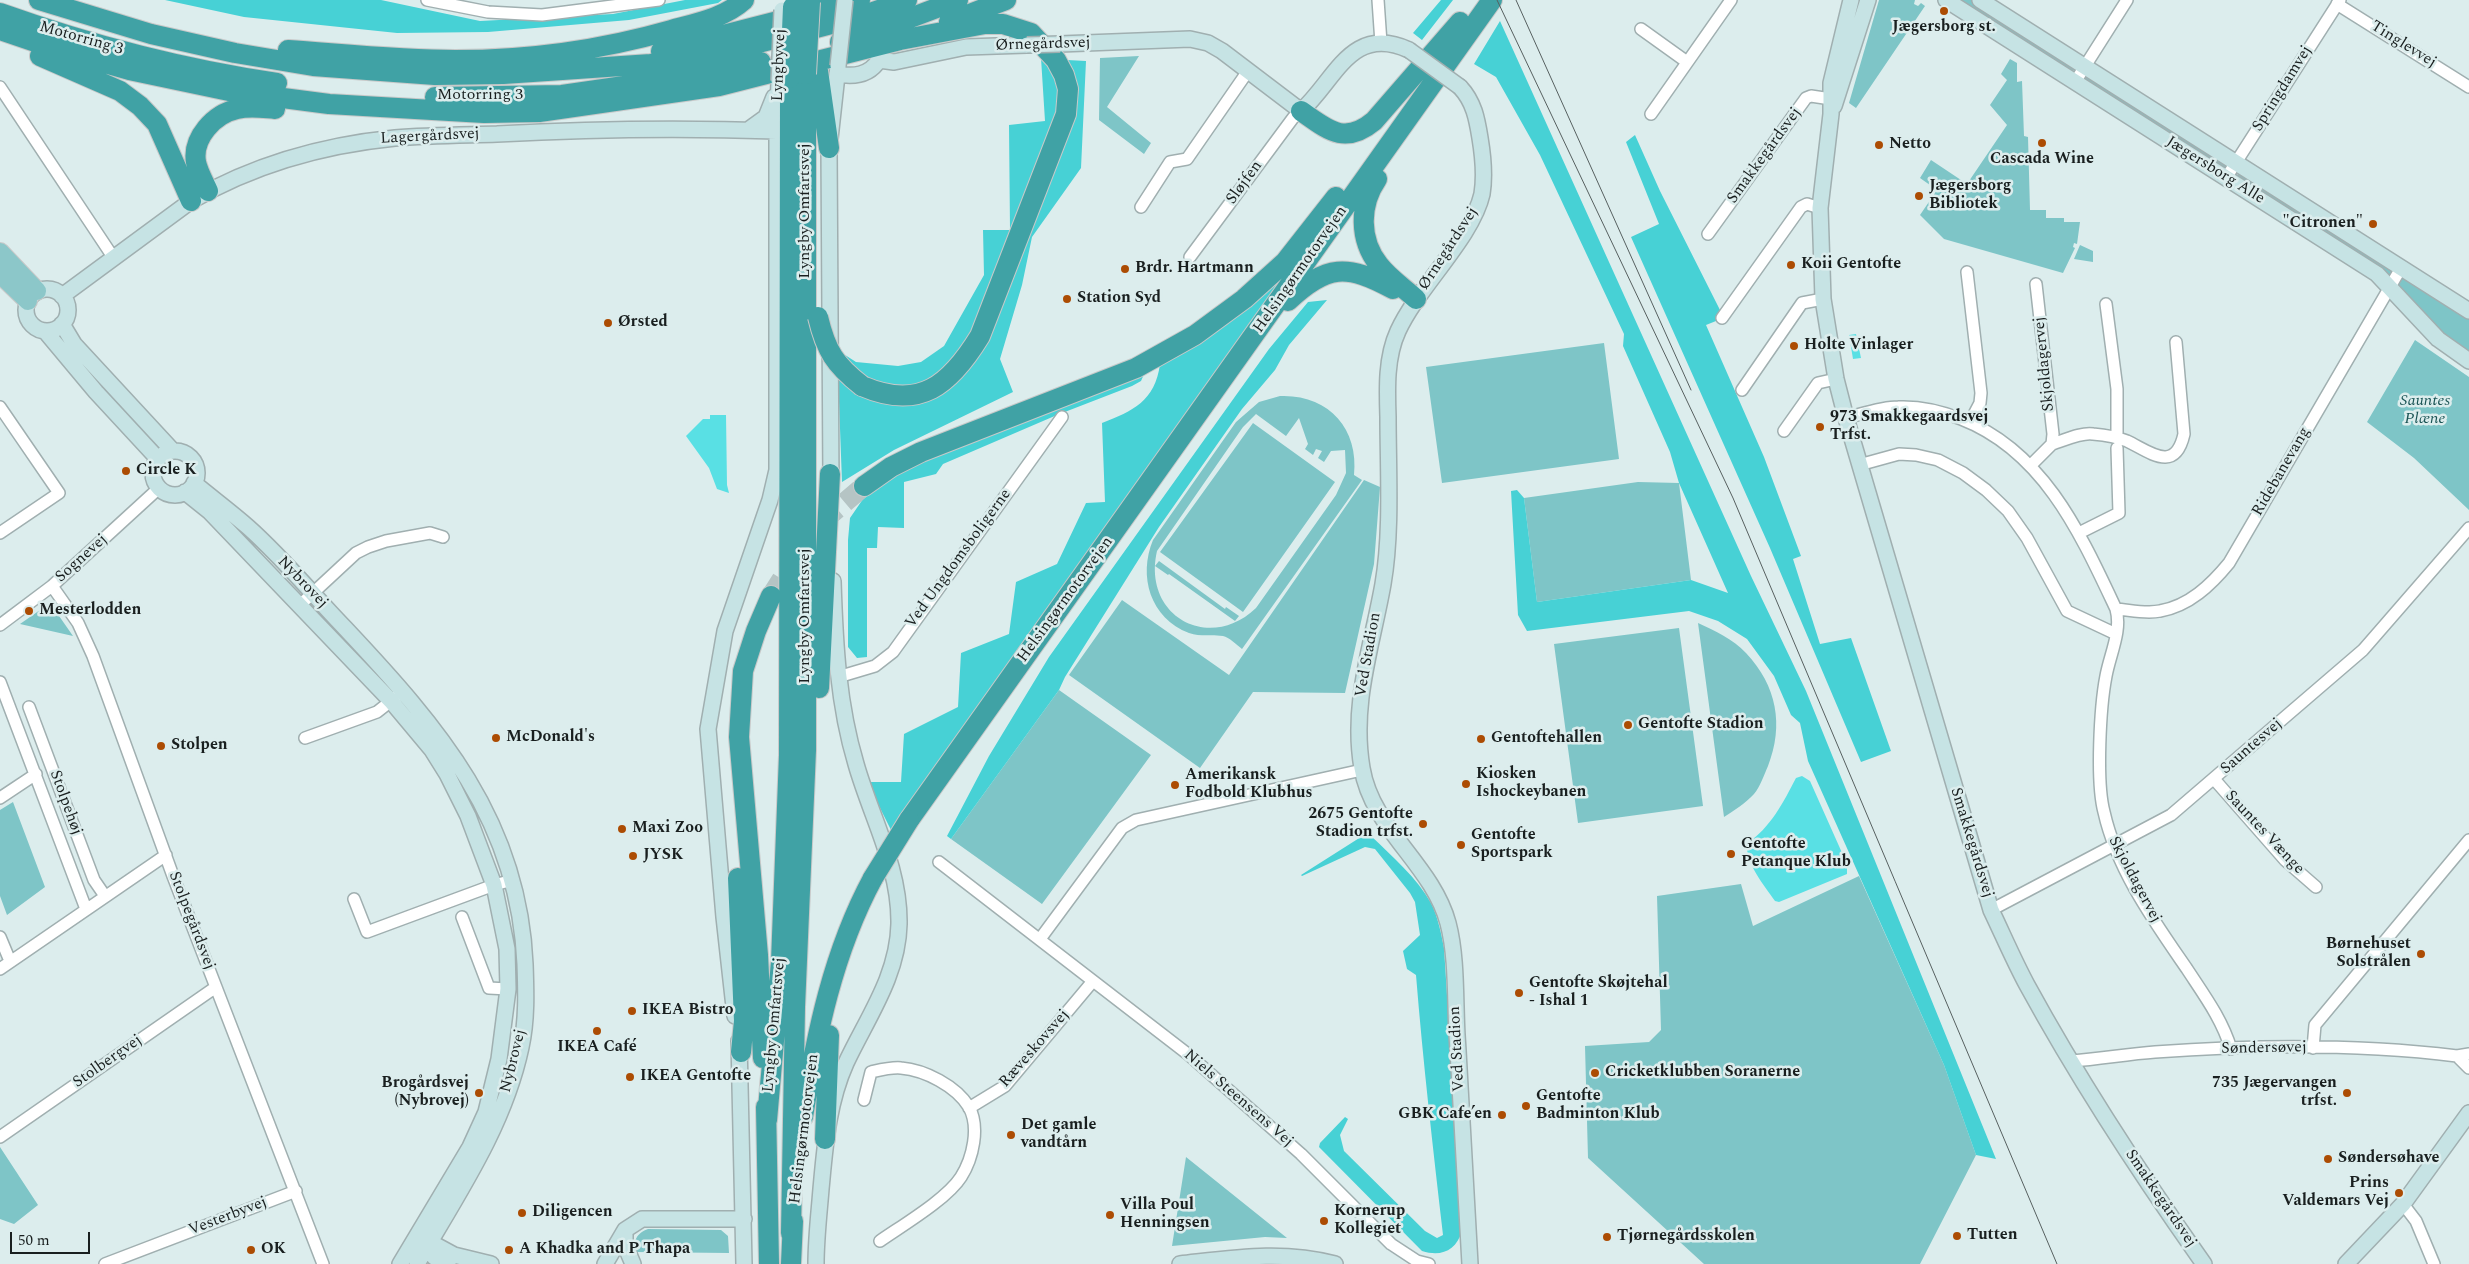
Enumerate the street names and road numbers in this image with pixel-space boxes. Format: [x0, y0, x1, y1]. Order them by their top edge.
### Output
street label: Tinglevvej [2366, 17, 2440, 73]
street label: Motorring 3 [37, 18, 125, 60]
street label: Lyngbyvej [769, 28, 791, 102]
street label: Ørnegårdsvej [995, 34, 1091, 56]
street label: Springdamvej [2249, 43, 2317, 135]
street label: Motorring 3 [437, 86, 523, 106]
street label: Smakkegårdsvej [1724, 104, 1806, 208]
street label: Lagergårdsvej [380, 125, 480, 149]
street label: Jægersborg Alle [2162, 133, 2268, 209]
street label: Lyngby Omfartsvej [796, 143, 816, 279]
street label: Sløjfen [1223, 157, 1267, 209]
street label: Helsingørmotorvejen [1250, 203, 1352, 337]
street label: Ørnegårdsvej [1415, 204, 1483, 294]
street label: Skjoldagervej [2030, 316, 2060, 412]
street label: Ridebanevang [2249, 424, 2315, 520]
street label: Ved Ungdomsboligerne [902, 486, 1016, 632]
street label: Sognevej [52, 531, 112, 587]
street label: Helsingørmotorvejen [1014, 533, 1118, 667]
street label: Lyngby Omfartsvej [796, 548, 816, 684]
street label: Nybrovej [273, 553, 331, 613]
street label: Ved Stadion [1352, 611, 1386, 699]
street label: Sauntesvej [2217, 715, 2287, 779]
street label: Stolpehøj [44, 768, 86, 838]
street label: Smakkegårdsvej [1945, 786, 1997, 900]
street label: Sauntes Vænge [2220, 787, 2308, 879]
street label: Skjoldagervej [2103, 833, 2165, 927]
street label: Stolpegårdsvej [163, 869, 219, 973]
street label: Lyngby Omfartsvej [760, 957, 790, 1093]
street label: Ræveskovsvej [996, 1006, 1074, 1092]
street label: Ved Stadion [1446, 1006, 1470, 1092]
street label: Nybrovej [497, 1027, 531, 1095]
street label: Stolbergvej [70, 1031, 146, 1093]
street label: Søndersøvej [2221, 1039, 2307, 1059]
street label: Niels Steensens Vej [1179, 1046, 1297, 1152]
street label: Helsingørmotorvejen [786, 1053, 824, 1205]
street label: Smakkegårdsvej [2120, 1146, 2200, 1252]
street label: Vesterbyvej [186, 1193, 270, 1241]

